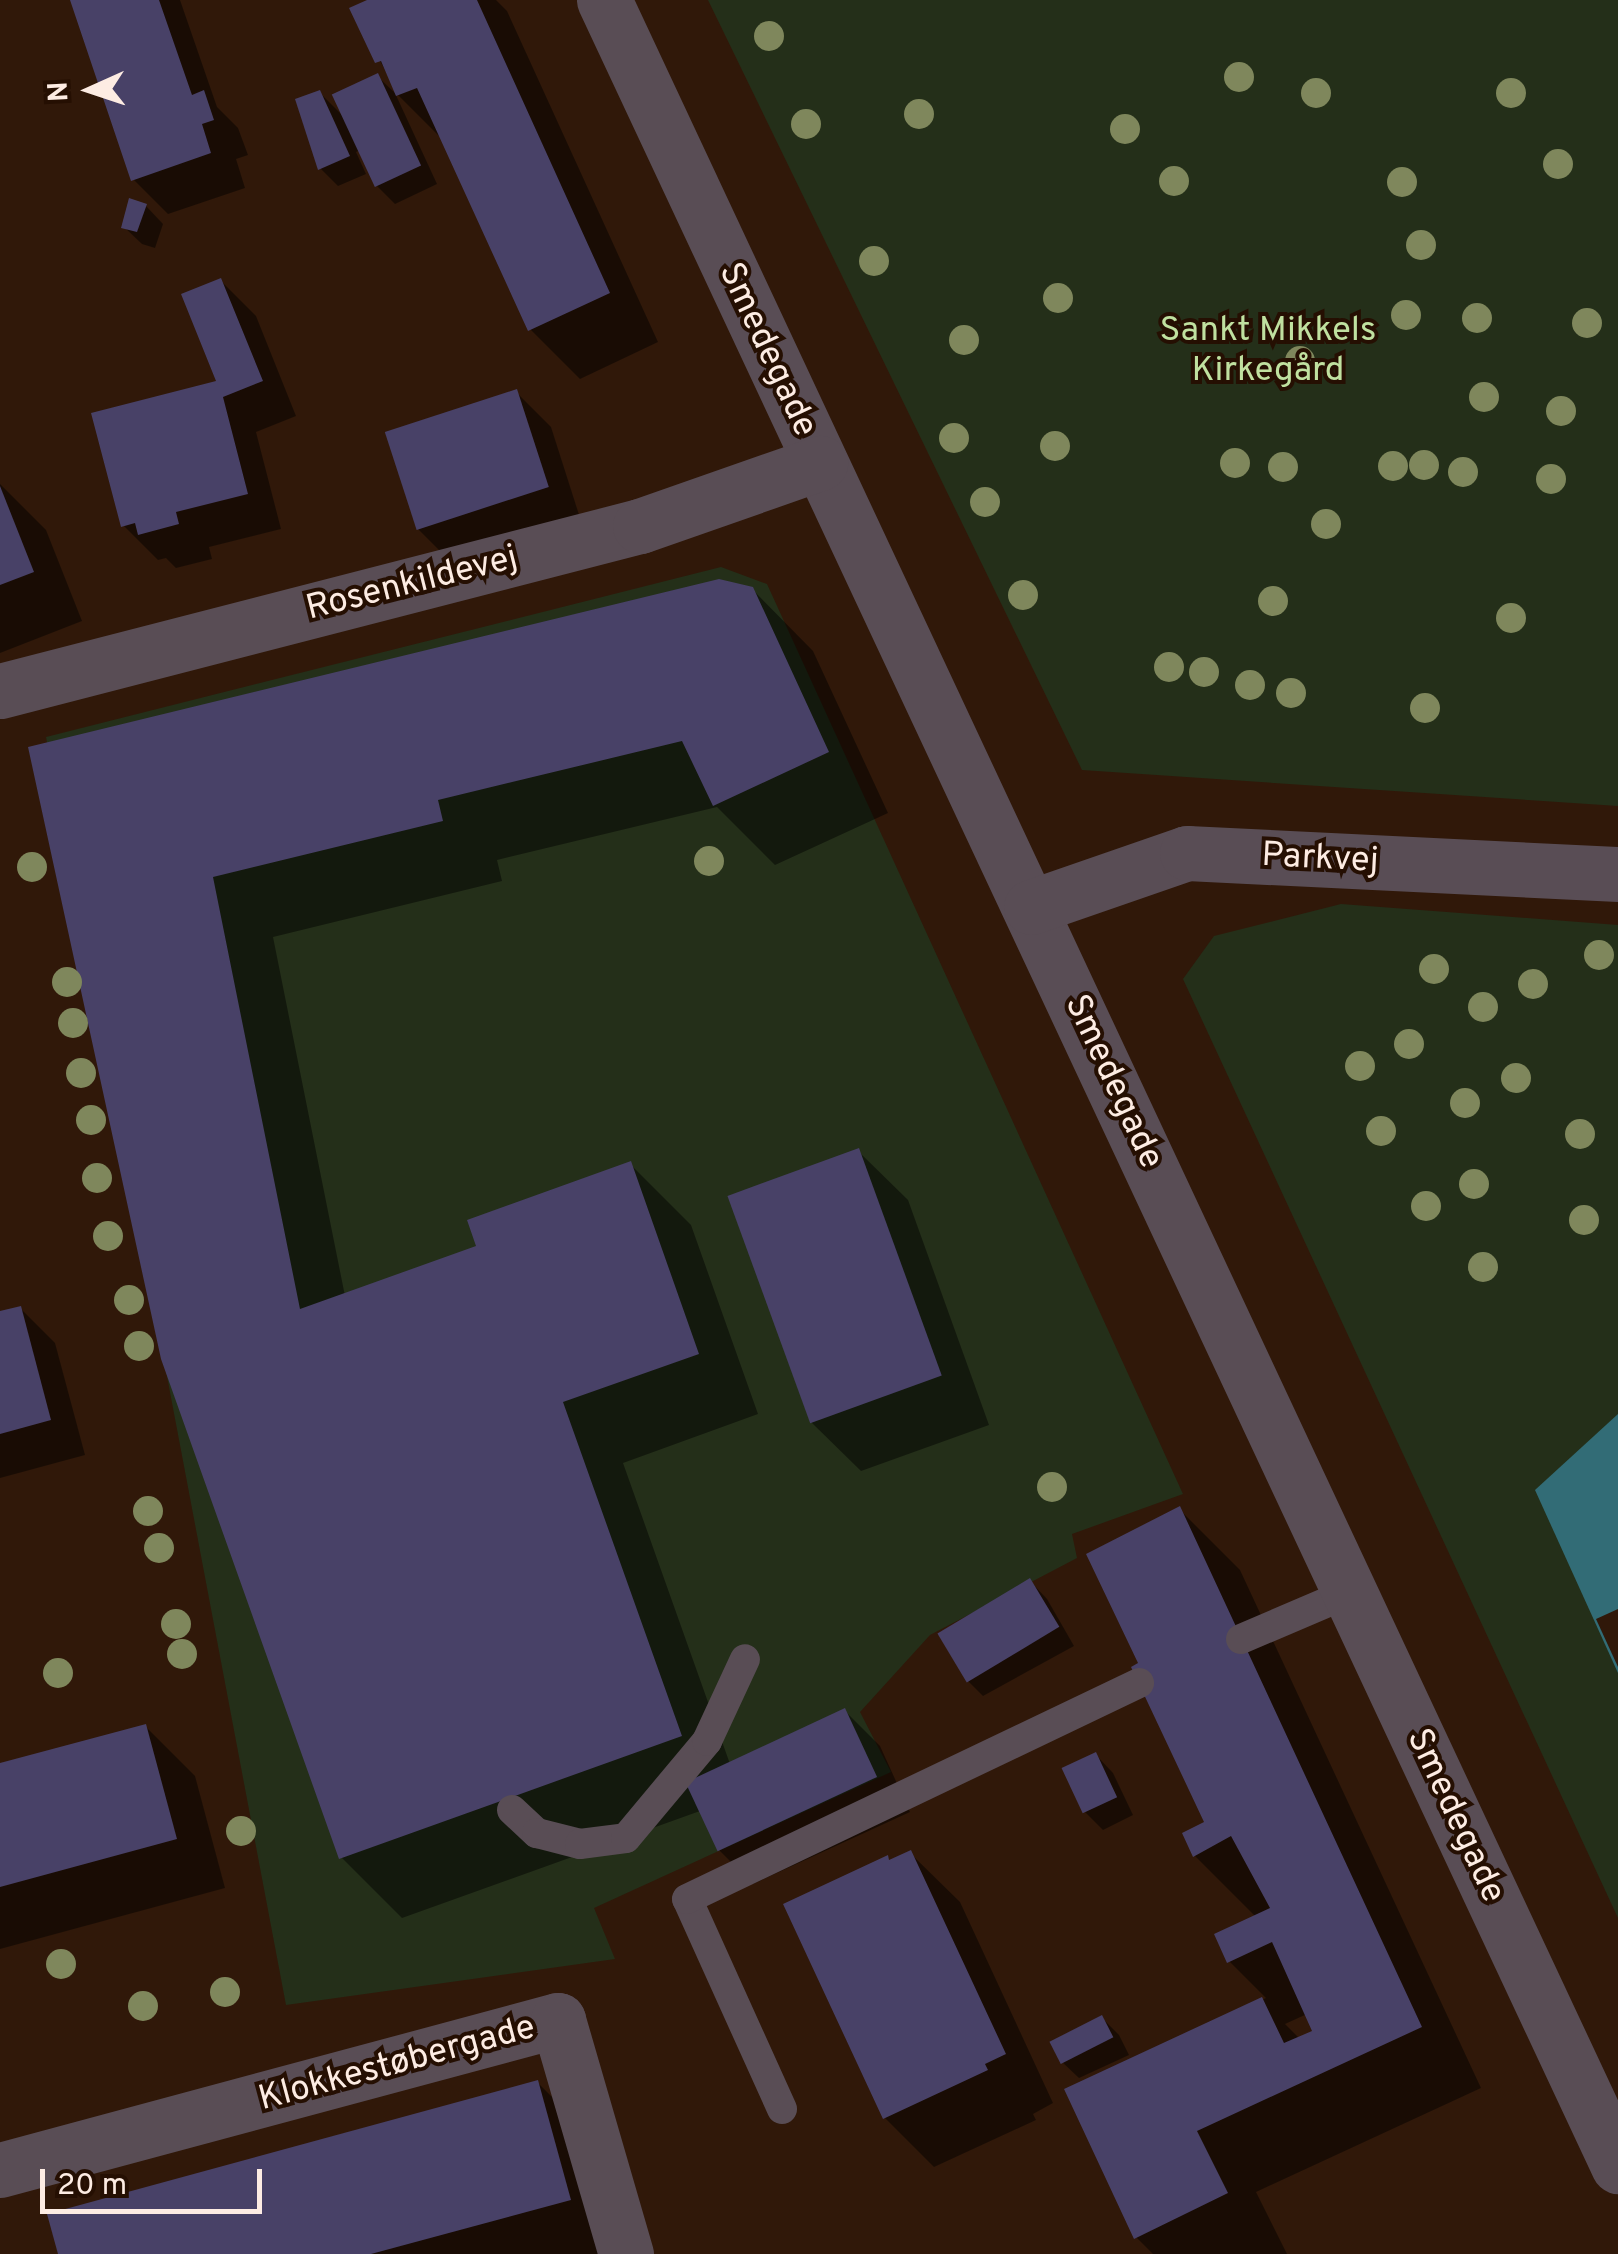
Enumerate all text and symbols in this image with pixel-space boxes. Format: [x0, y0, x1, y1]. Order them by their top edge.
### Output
north arrow [40, 40, 140, 140]
text: N [42, 81, 79, 103]
street label: Smedegade [708, 256, 826, 444]
park label: Sankt Mikkels Kirkegård [1160, 310, 1376, 392]
street label: Rosenkildevej [302, 537, 522, 631]
street label: Parkvej [1260, 835, 1380, 883]
street label: Smedegade [1054, 988, 1172, 1176]
street label: Smedegade [1396, 1722, 1514, 1910]
street label: Klokkestøbergade [254, 2007, 540, 2121]
scale bar [45, 2149, 268, 2211]
text: 20 m [57, 2168, 127, 2205]

